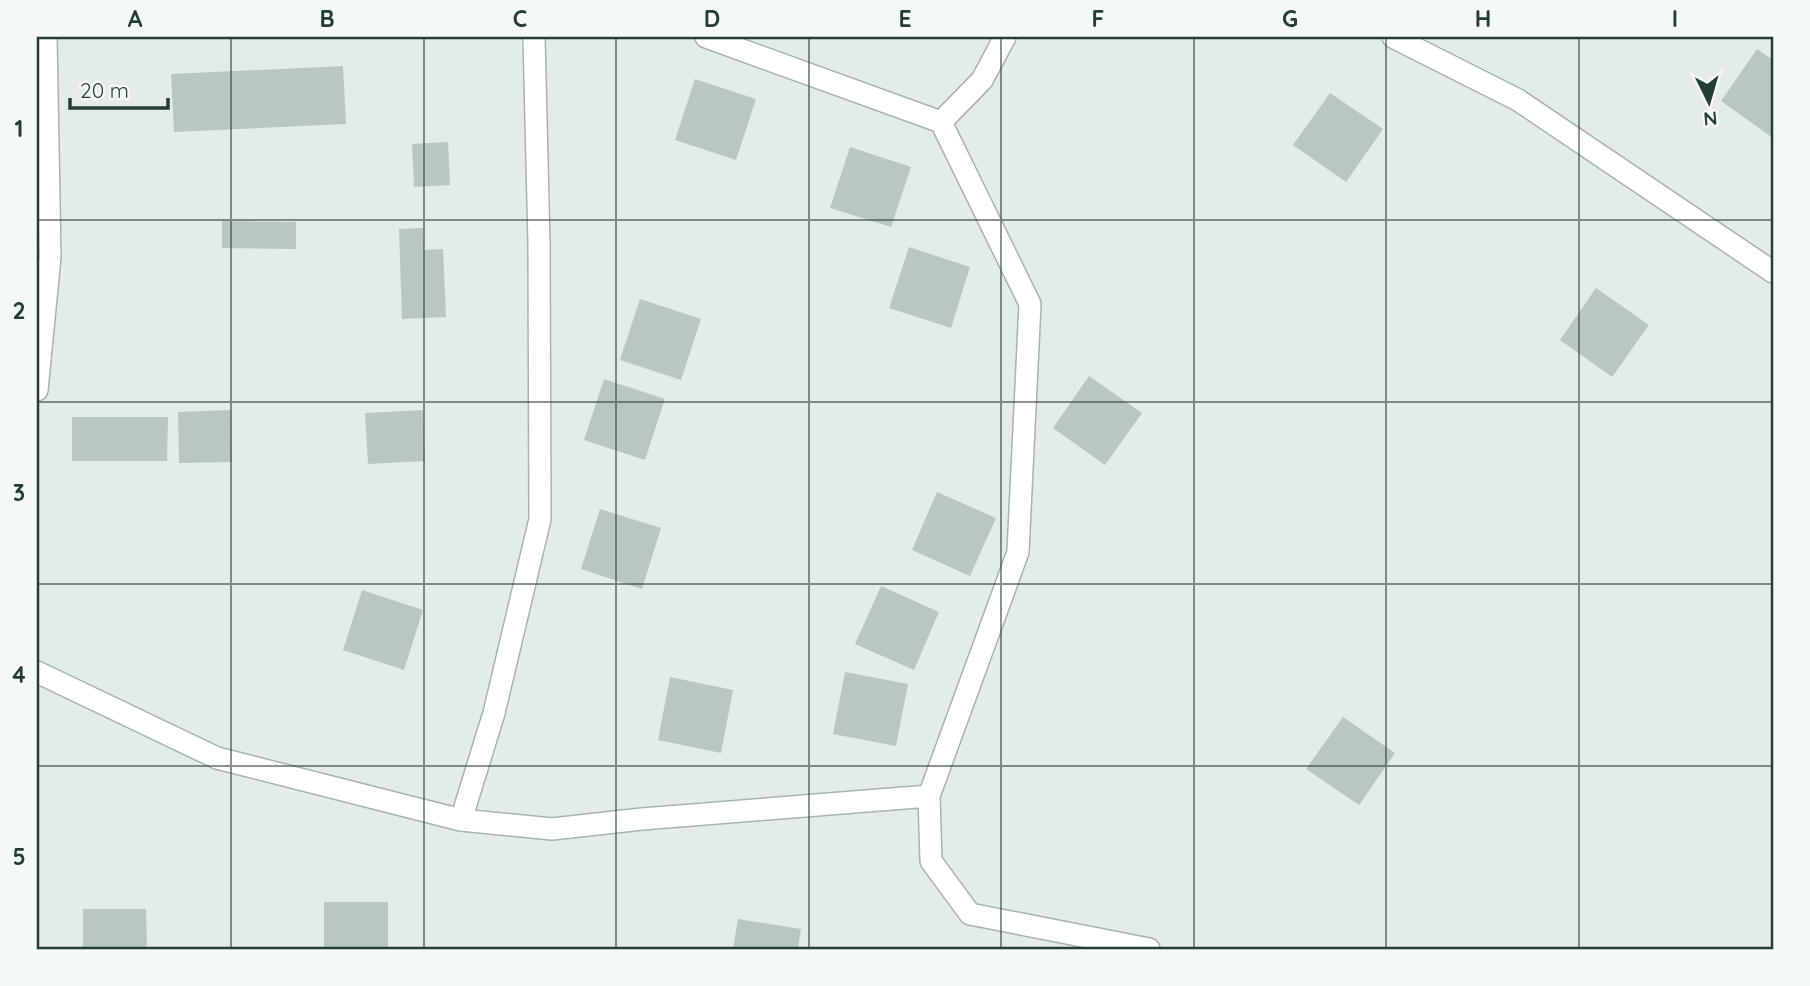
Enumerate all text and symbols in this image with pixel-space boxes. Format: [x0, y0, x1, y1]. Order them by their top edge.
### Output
text: A [128, 4, 143, 33]
text: B [319, 4, 335, 33]
text: C [513, 4, 527, 33]
text: D [704, 4, 720, 33]
text: E [898, 4, 912, 33]
text: F [1092, 4, 1104, 33]
text: G [1282, 4, 1298, 33]
text: H [1475, 4, 1491, 33]
text: I [1672, 4, 1678, 33]
scale bar [70, 66, 168, 110]
north arrow [1674, 66, 1744, 136]
text: 20 m [80, 77, 129, 103]
text: N [1702, 106, 1718, 131]
text: 1 [15, 114, 23, 143]
text: 2 [12, 296, 26, 325]
text: 3 [13, 478, 25, 507]
text: 4 [12, 660, 26, 689]
text: 5 [12, 842, 26, 871]

